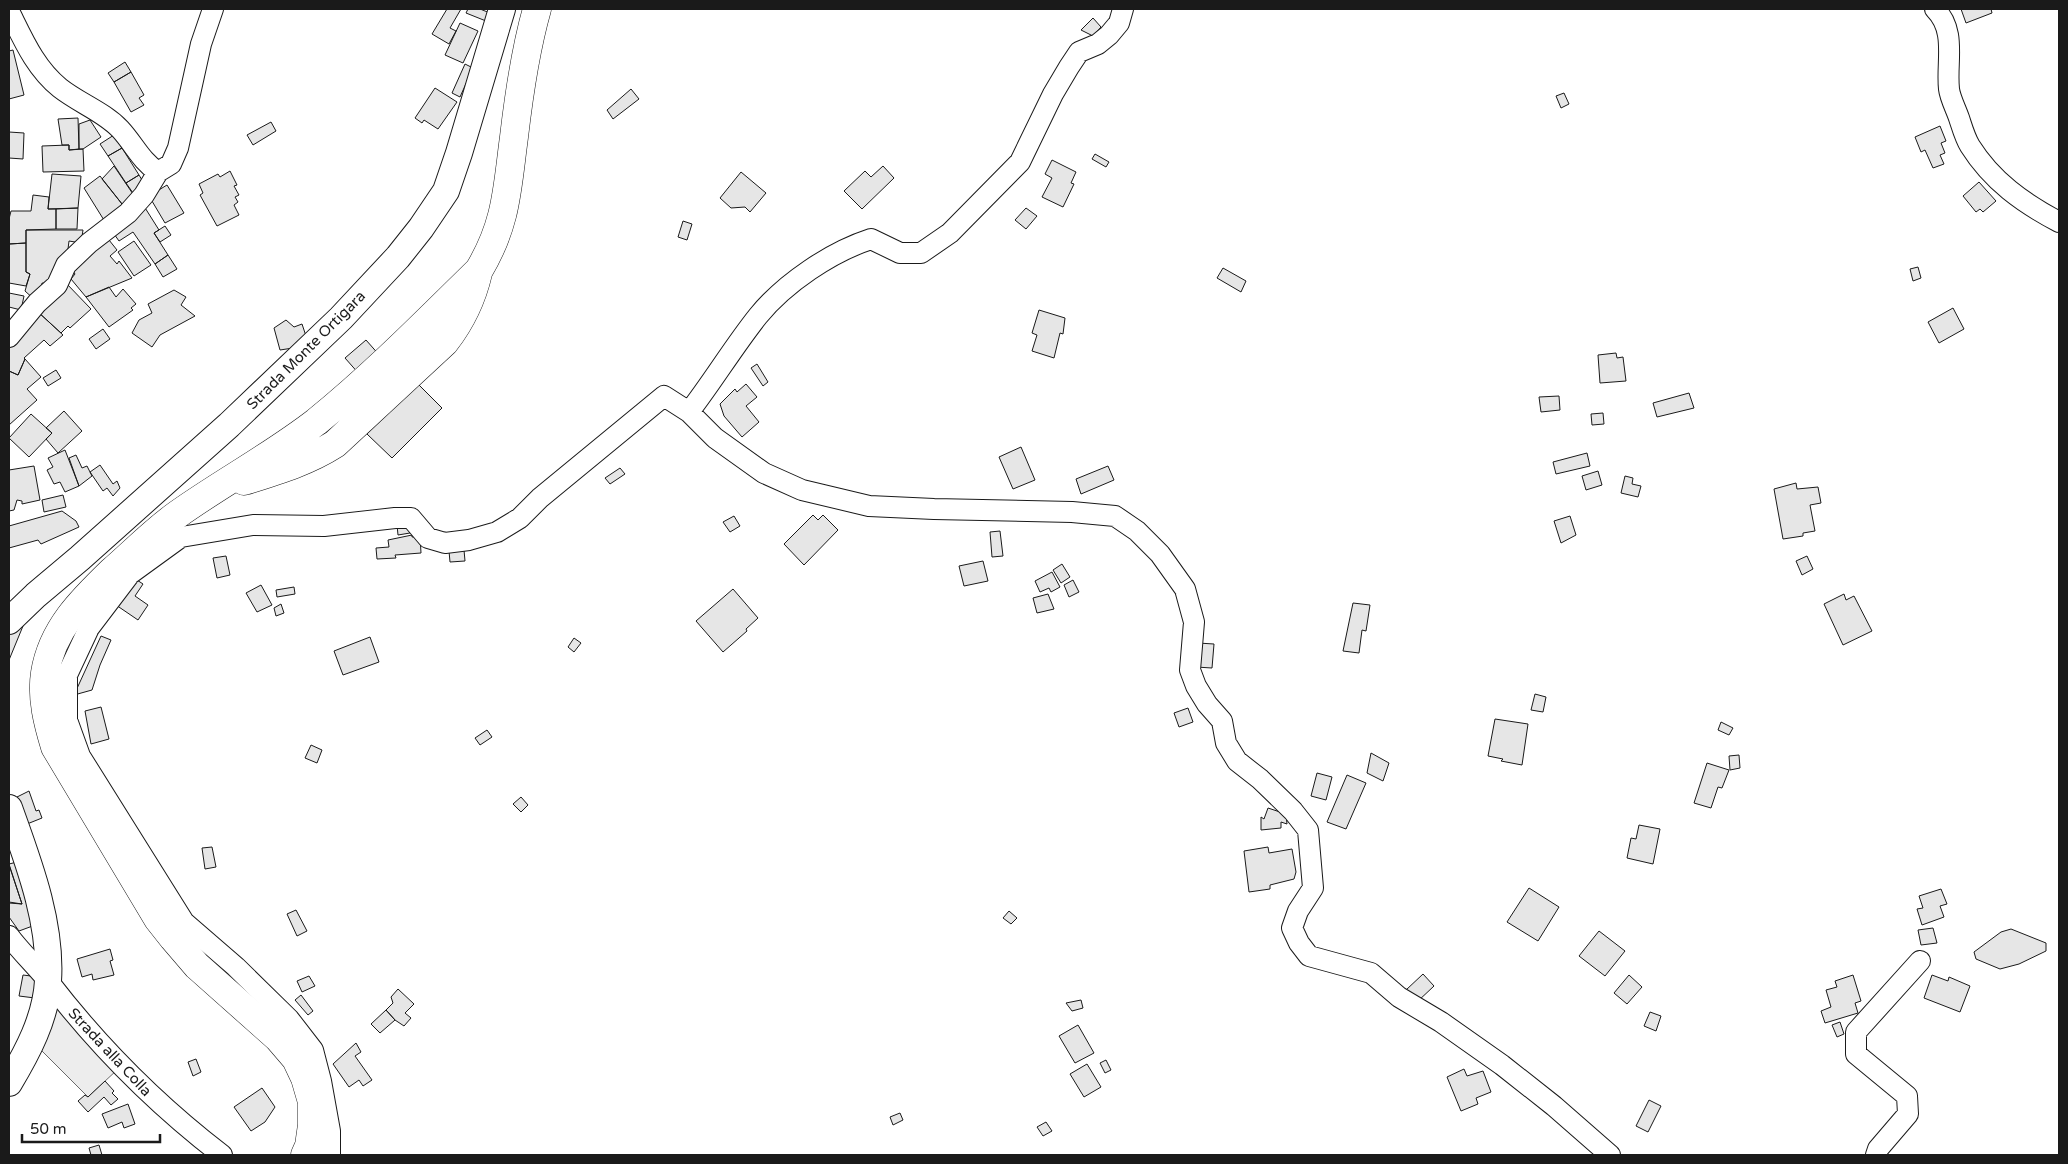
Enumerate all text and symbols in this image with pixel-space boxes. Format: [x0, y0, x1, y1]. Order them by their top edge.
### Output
street label: Strada Monte Ortigara [243, 287, 369, 413]
street label: Strada alla Colla [65, 1004, 155, 1100]
scale bar [22, 1112, 160, 1144]
text: 50 m [30, 1120, 67, 1138]

